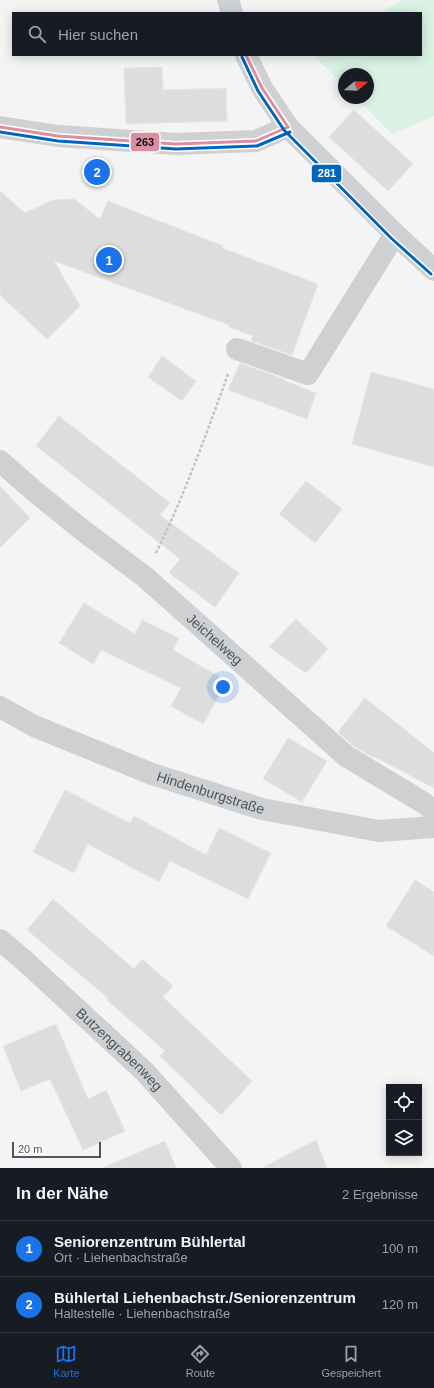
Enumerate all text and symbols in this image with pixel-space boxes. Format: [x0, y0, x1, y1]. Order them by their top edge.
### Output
search box [12, 12, 422, 56]
icon: search [26, 23, 48, 45]
text: Hier suchen [58, 26, 138, 43]
north arrow [338, 68, 374, 104]
line badge: 263 [130, 132, 160, 152]
text: 263 [136, 136, 154, 148]
pin: 2 [84, 157, 110, 187]
line badge: 281 [311, 164, 342, 183]
text: 281 [318, 167, 336, 179]
pin: 1 [96, 245, 122, 275]
street label: Jeichelweg [183, 610, 246, 668]
your location [213, 677, 233, 697]
street label: Hindenburgstraße [155, 768, 267, 817]
street label: Butzengrabenweg [73, 1005, 166, 1094]
map controls [386, 1084, 422, 1156]
button: locate [386, 1084, 422, 1120]
button: layers [386, 1120, 422, 1156]
scale bar [12, 1140, 101, 1159]
text: 20 m [18, 1143, 42, 1155]
text: In der Nähe [16, 1184, 109, 1203]
text: 2 Ergebnisse [342, 1187, 418, 1202]
text: Seniorenzentrum Bühlertal [54, 1233, 246, 1250]
text: 1 [25, 1241, 33, 1256]
text: 100 m [382, 1241, 418, 1256]
text: Ort · Liehenbachstraße [54, 1250, 188, 1265]
text: Bühlertal Liehenbachstr./Seniorenzentrum [54, 1289, 356, 1306]
text: 2 [25, 1297, 33, 1312]
text: 120 m [382, 1297, 418, 1312]
text: Haltestelle · Liehenbachstraße [54, 1306, 230, 1321]
tab: Karte [53, 1343, 79, 1379]
tab: Route [186, 1343, 215, 1379]
tab: Gespeichert [322, 1343, 381, 1379]

